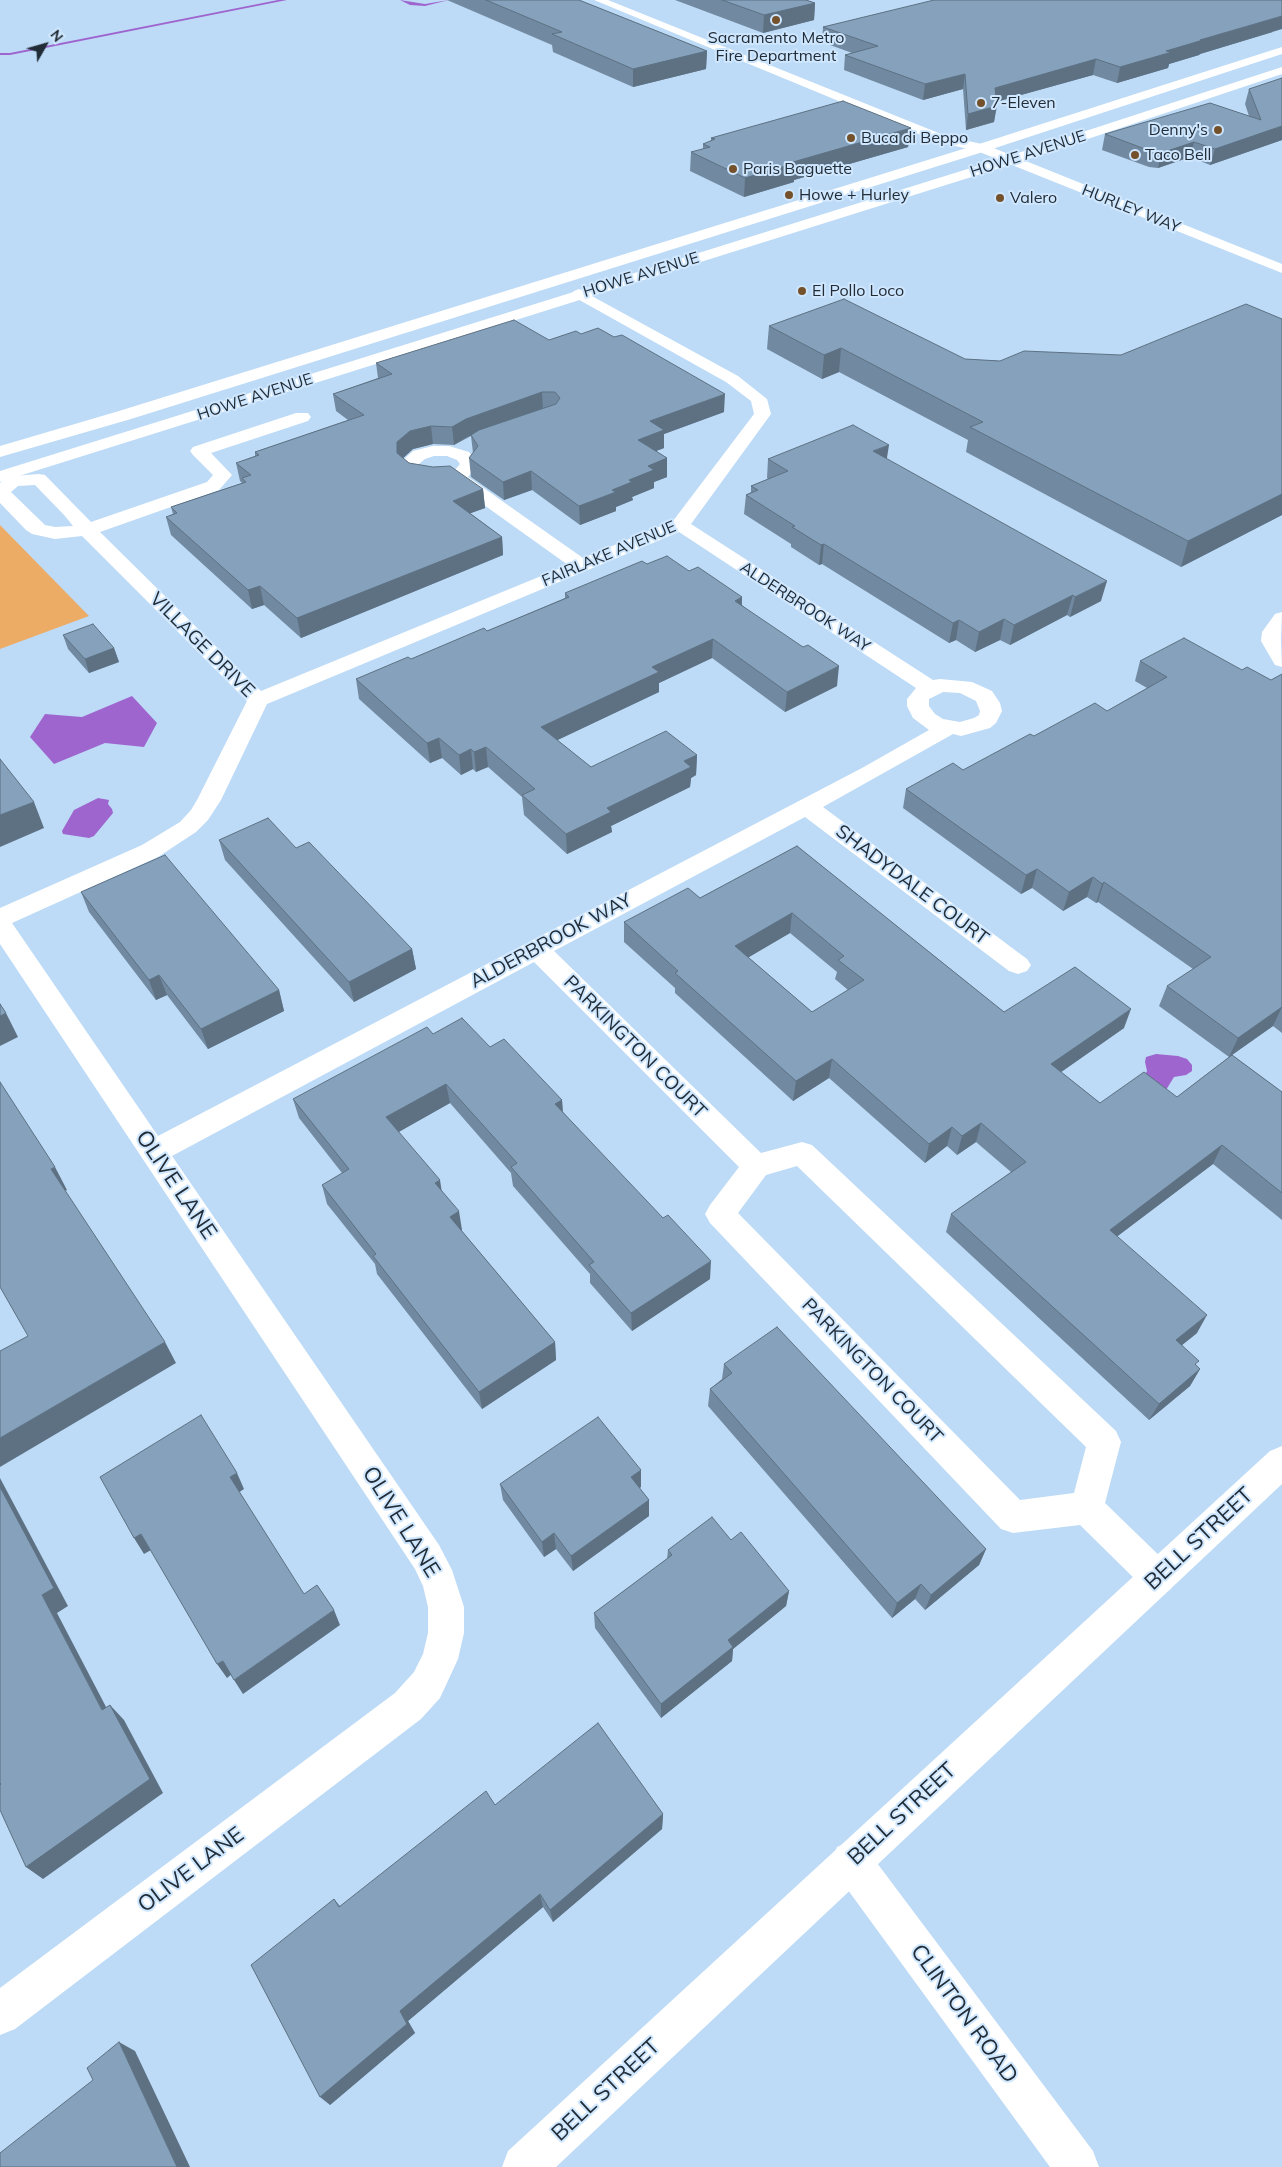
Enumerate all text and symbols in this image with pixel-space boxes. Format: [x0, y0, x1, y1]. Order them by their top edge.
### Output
marker: Sacramento Metro Fire Department [770, 14, 782, 26]
north arrow [20, 20, 70, 70]
text: N [46, 26, 67, 45]
place label: Sacramento Metro Fire Department [708, 28, 844, 66]
place label: 7-Eleven [991, 93, 1056, 113]
marker: 7-Eleven [975, 97, 987, 109]
place label: Denny's [1149, 120, 1208, 140]
marker: Denny's [1212, 124, 1224, 136]
street label: HOWE AVENUE [968, 126, 1088, 182]
place label: Buca di Beppo [861, 128, 968, 148]
marker: Buca di Beppo [845, 132, 857, 144]
place label: Taco Bell [1145, 145, 1211, 165]
marker: Taco Bell [1129, 149, 1141, 161]
place label: Paris Baguette [743, 159, 852, 179]
marker: Paris Baguette [727, 163, 739, 175]
street label: HURLEY WAY [1079, 181, 1183, 237]
place label: Howe + Hurley [799, 185, 909, 205]
place label: Valero [1010, 188, 1057, 208]
marker: Howe + Hurley [783, 189, 795, 201]
marker: Valero [994, 192, 1006, 204]
street label: HOWE AVENUE [581, 248, 701, 302]
place label: El Pollo Loco [812, 281, 904, 301]
marker: El Pollo Loco [796, 285, 808, 297]
street label: HOWE AVENUE [195, 369, 315, 425]
street label: FAIRLAKE AVENUE [539, 517, 679, 591]
street label: ALDERBROOK WAY [736, 558, 874, 656]
street label: VILLAGE DRIVE [145, 588, 259, 702]
street label: SHADYDALE COURT [831, 820, 993, 950]
street label: ALDERBROOK WAY [466, 889, 636, 993]
street label: PARKINGTON COURT [559, 971, 711, 1123]
street label: OLIVE LANE [130, 1125, 222, 1245]
street label: PARKINGTON COURT [797, 1294, 947, 1448]
street label: OLIVE LANE [356, 1462, 446, 1582]
street label: BELL STREET [1139, 1482, 1259, 1596]
street label: BELL STREET [842, 1757, 962, 1871]
street label: OLIVE LANE [133, 1822, 249, 1918]
street label: CLINTON ROAD [905, 1939, 1023, 2089]
street label: BELL STREET [546, 2033, 666, 2147]

